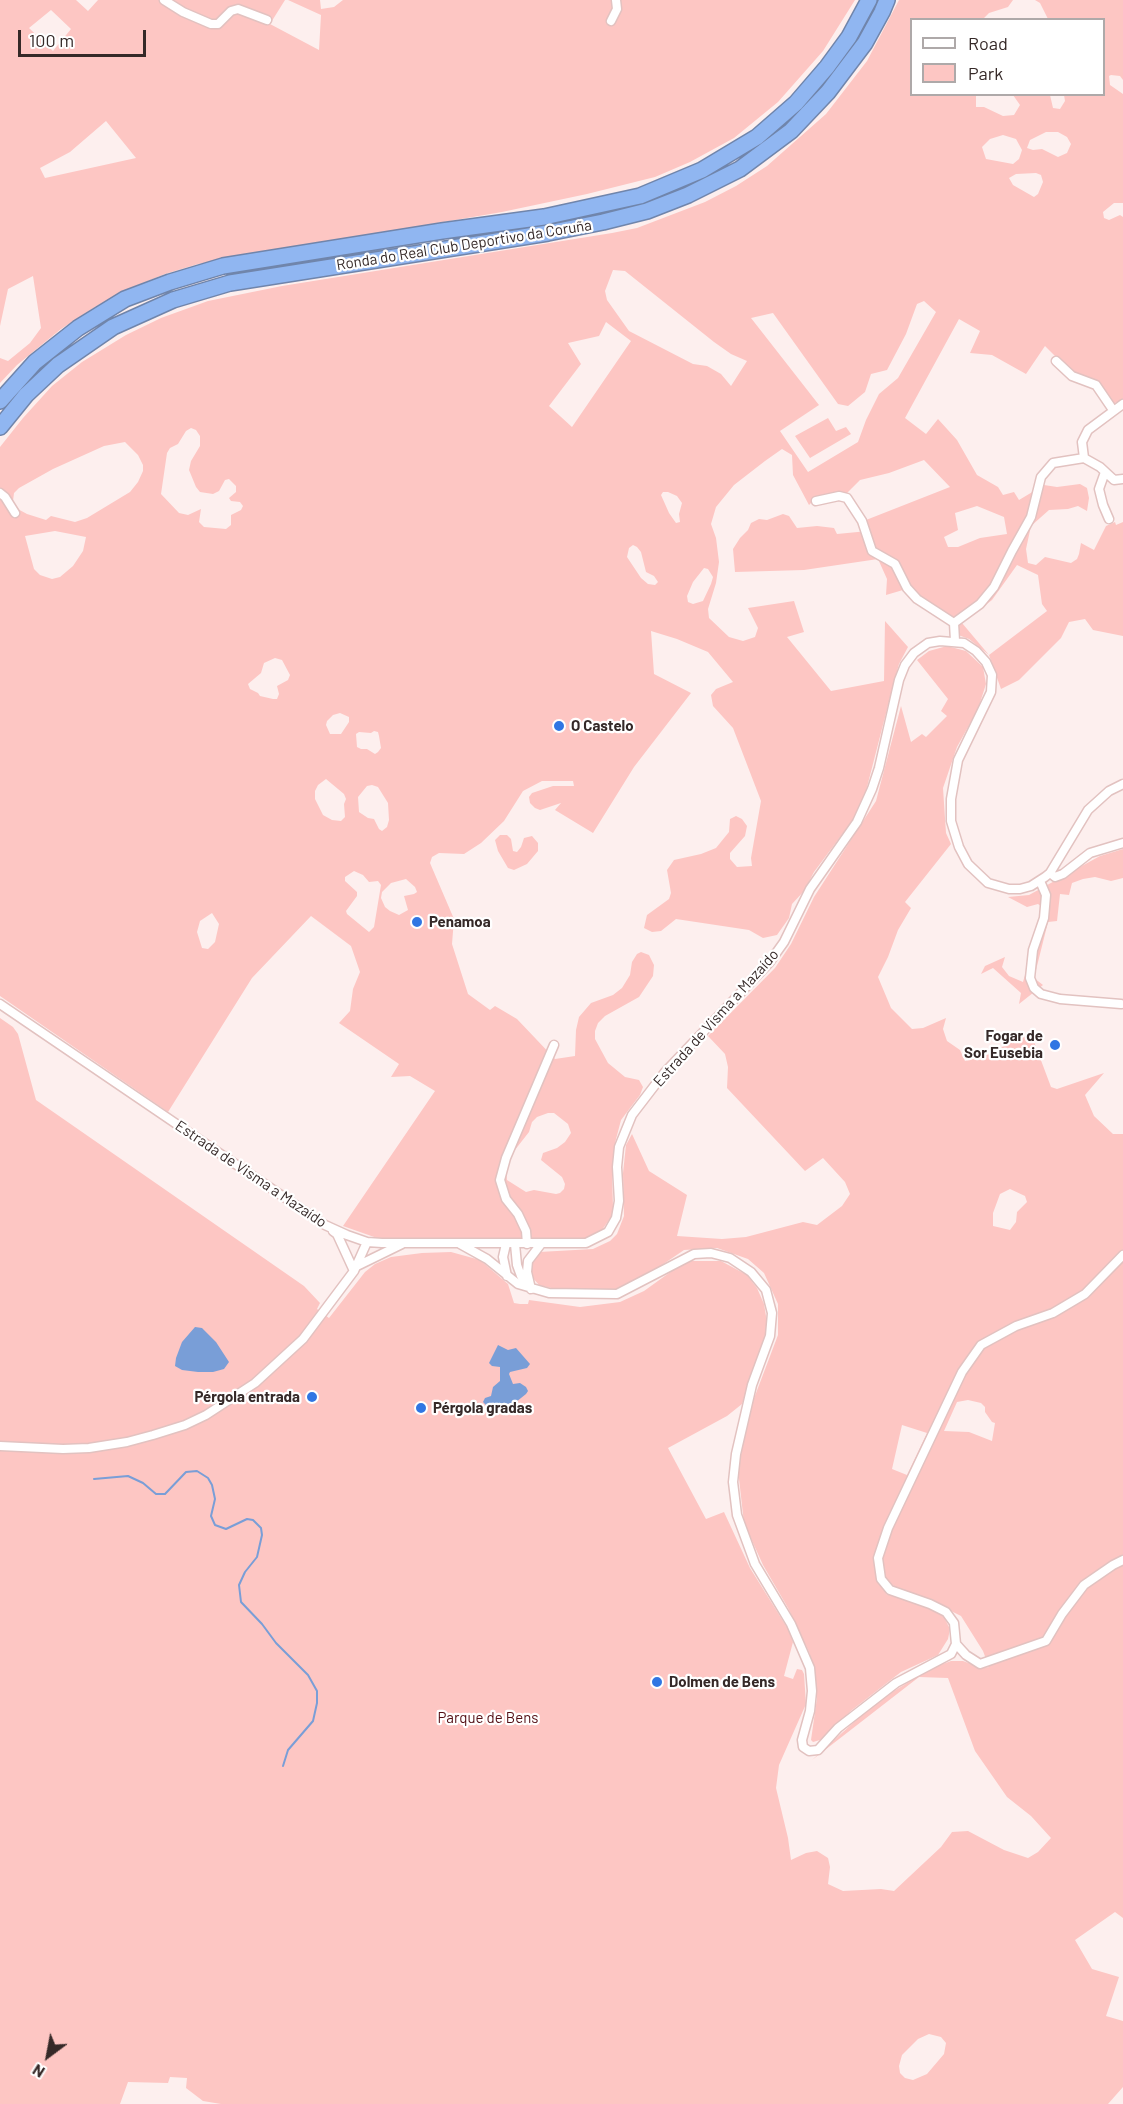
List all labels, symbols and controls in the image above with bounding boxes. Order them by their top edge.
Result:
scale bar [21,18,148,56]
legend [910,18,1105,96]
text: 100 m [29,29,74,51]
text: Road [968,32,1008,54]
text: Park [968,62,1003,84]
street label: Ronda do Real Club Deportivo da Coruña [335,216,593,274]
place label: O Castelo [571,717,634,735]
marker: O Castelo [552,719,566,733]
place label: Penamoa [429,913,491,931]
marker: Penamoa [410,915,424,929]
street label: Estrada de Visma a Mazaído [650,946,782,1090]
place label: Fogar de Sor Eusebia [964,1027,1043,1062]
marker: Fogar de Sor Eusebia [1048,1038,1062,1052]
street label: Estrada de Visma a Mazaído [172,1117,330,1231]
place label: Pérgola entrada [195,1388,300,1406]
marker: Pérgola entrada [305,1390,319,1404]
place label: Pérgola gradas [433,1399,532,1417]
marker: Pérgola gradas [414,1401,428,1415]
place label: Dolmen de Bens [669,1673,775,1691]
marker: Dolmen de Bens [650,1675,664,1689]
park label: Parque de Bens [438,1709,538,1727]
north arrow [18,2026,78,2086]
text: N [29,2061,48,2083]

